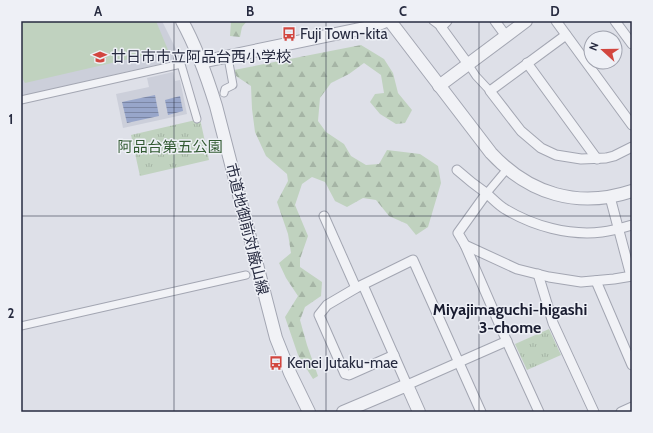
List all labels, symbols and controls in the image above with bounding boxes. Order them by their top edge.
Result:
text: A [94,3,103,19]
text: B [246,3,254,19]
text: C [399,3,407,19]
text: D [550,3,560,19]
place label: Fuji Town-kita [300,25,388,43]
bus stop icon: Fuji Town-kita [281,26,297,42]
north arrow [583,30,623,70]
text: N [586,40,602,53]
place label: 廿日市市立阿品台西小学校 [111,48,291,66]
school or university icon: 廿日市市立阿品台西小学校 [92,49,108,65]
text: 1 [9,111,13,127]
park label: 阿品台第五公園 [117,138,223,156]
street label: 市道地御前対厳山線 [222,161,272,297]
district label: Miyajimaguchi-higashi 3-chome [433,300,587,337]
text: 2 [8,305,15,321]
place label: Kenei Jutaku-mae [287,354,398,372]
bus stop icon: Kenei Jutaku-mae [268,355,284,371]

